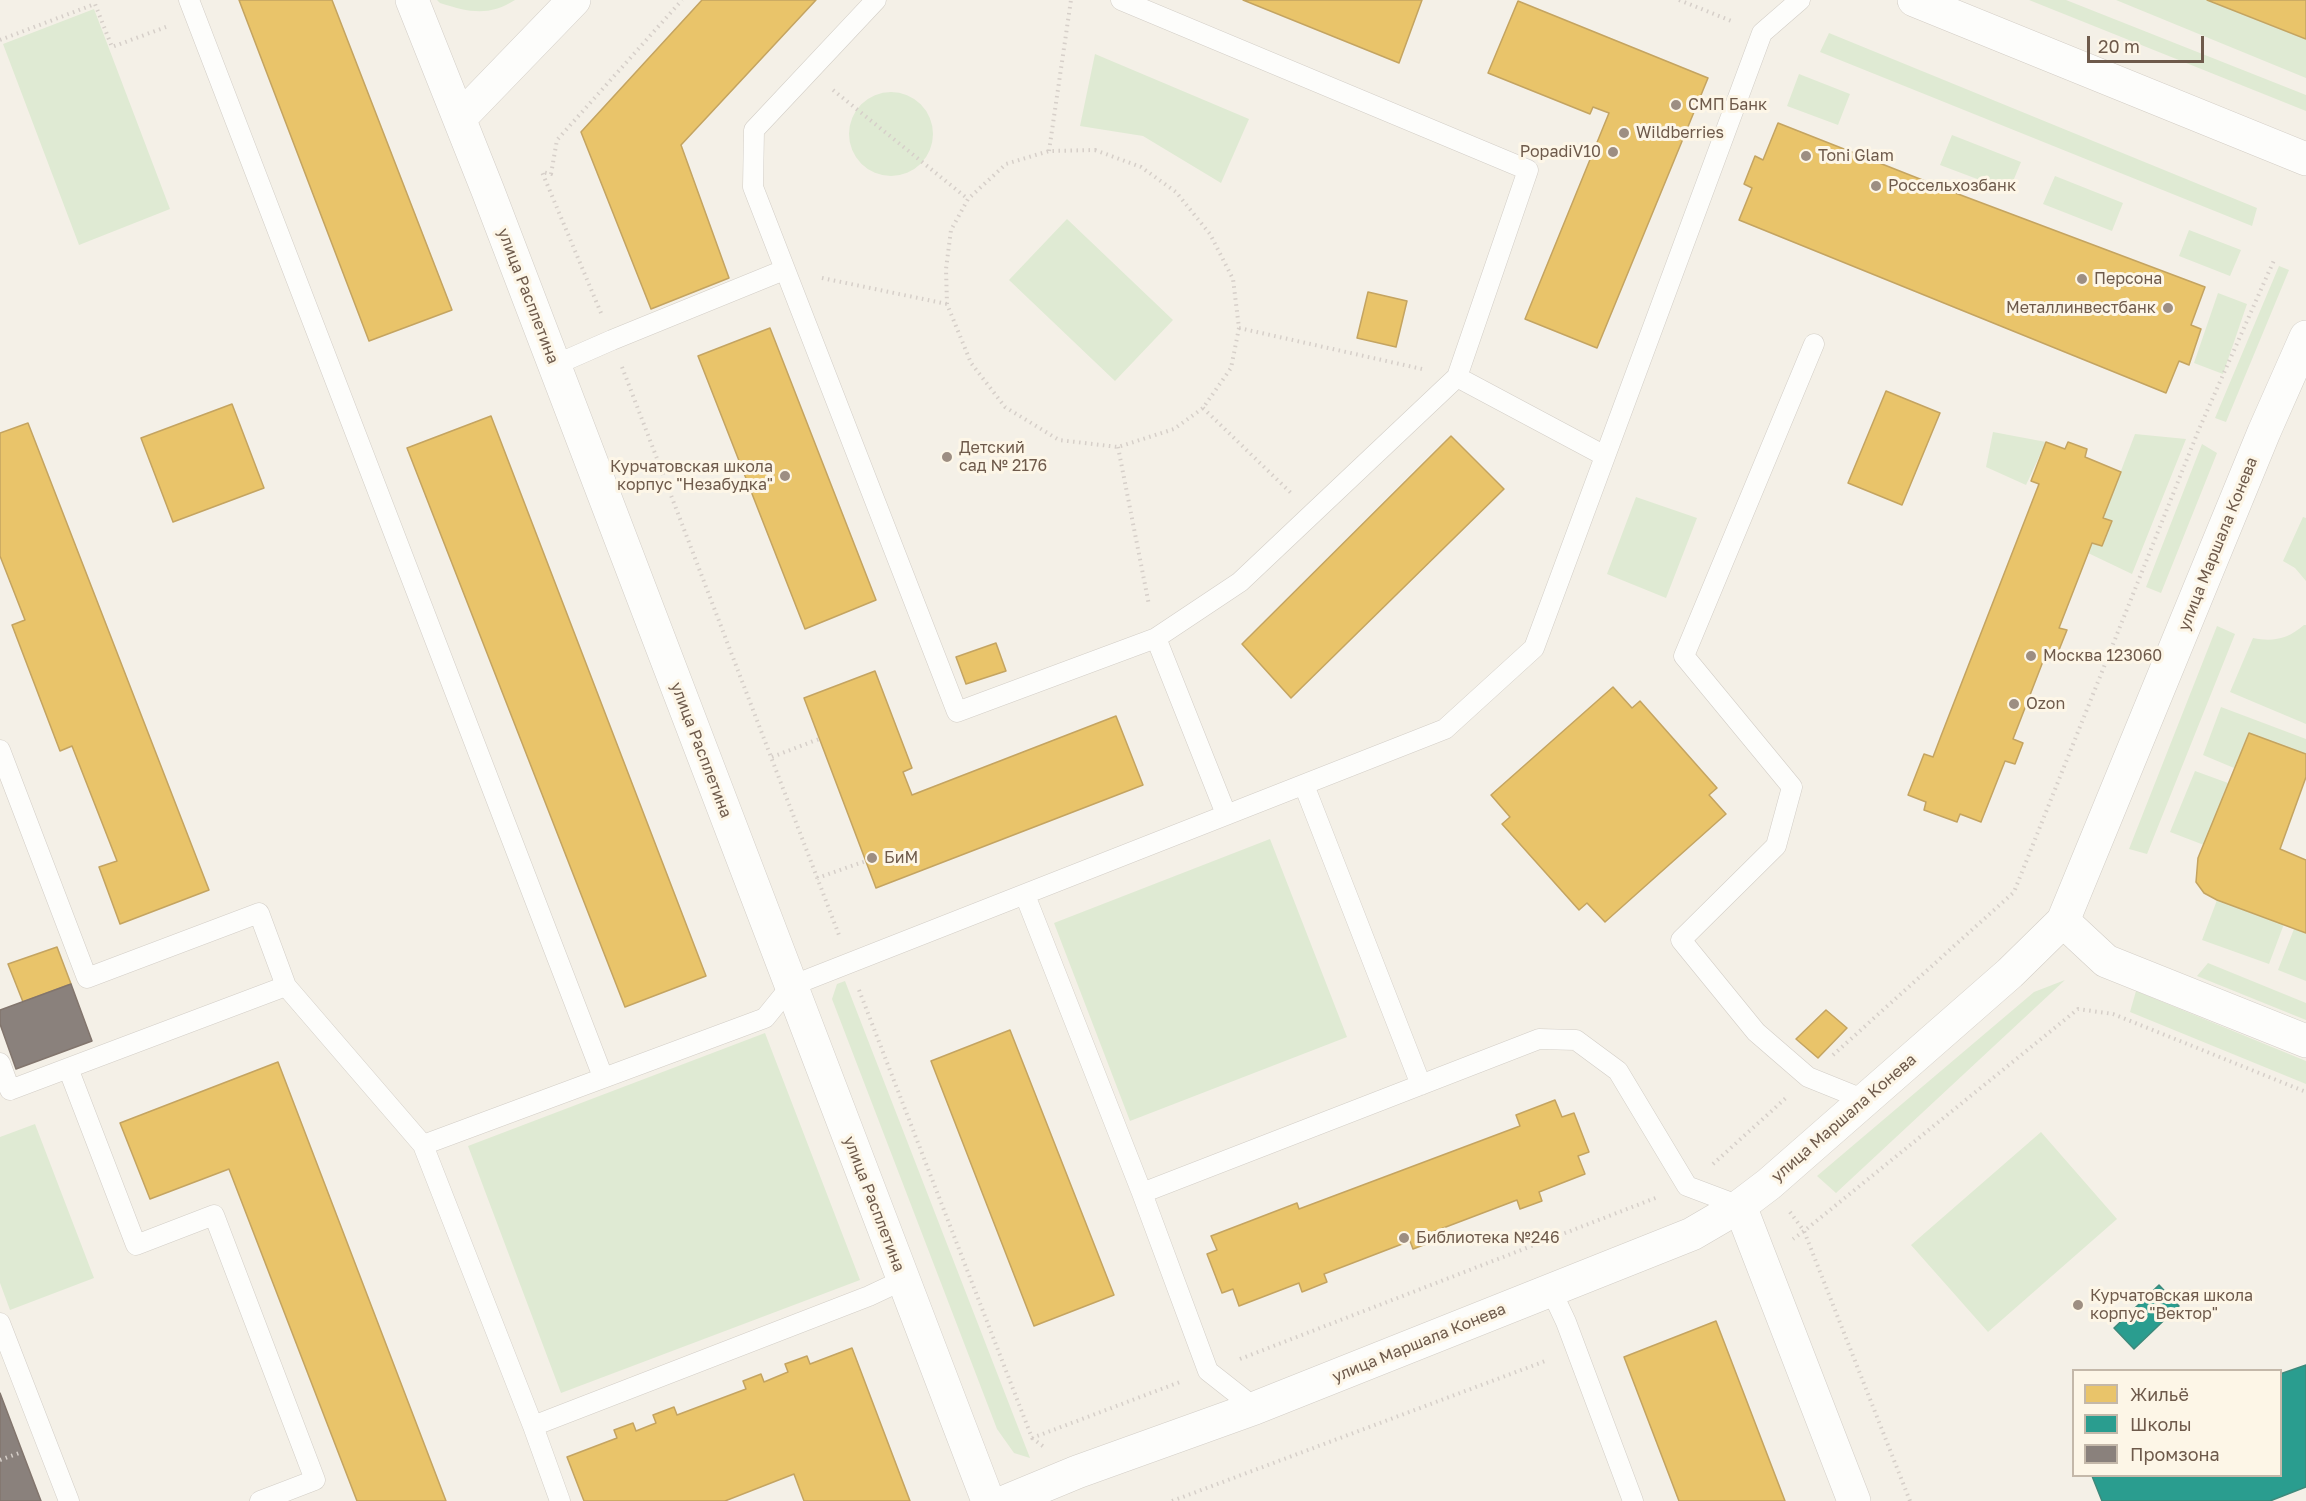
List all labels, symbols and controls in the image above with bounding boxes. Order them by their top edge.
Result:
scale bar [2090,24,2207,62]
text: 20 m [2098,35,2140,57]
place label: СМП Банк [1688,95,1767,115]
marker: СМП Банк [1669,98,1683,112]
place label: Wildberries [1636,123,1724,143]
marker: Wildberries [1617,126,1631,140]
place label: PopadiV10 [1520,142,1601,162]
marker: PopadiV10 [1606,145,1620,159]
place label: Toni Glam [1818,146,1894,166]
marker: Toni Glam [1799,149,1813,163]
place label: Россельхозбанк [1888,176,2016,196]
marker: Россельхозбанк [1869,179,1883,193]
street label: улица Расплетина [493,226,563,366]
place label: Персона [2094,269,2162,289]
marker: Персона [2075,272,2089,286]
place label: Металлинвестбанк [2006,298,2156,318]
marker: Металлинвестбанк [2161,301,2175,315]
place label: Детский сад № 2176 [959,438,1047,476]
marker: Детский сад № 2176 [940,450,954,464]
street label: улица Маршала Конева [2174,454,2262,634]
place label: Курчатовская школа корпус "Незабудка" [610,457,773,495]
marker: Курчатовская школа корпус "Незабудка" [778,469,792,483]
place label: Москва 123060 [2043,646,2162,666]
marker: Москва 123060 [2024,649,2038,663]
street label: улица Расплетина [666,680,736,820]
place label: Ozon [2026,694,2065,714]
marker: Ozon [2007,697,2021,711]
place label: БиМ [884,848,918,868]
marker: БиМ [865,851,879,865]
street label: улица Маршала Конева [1768,1050,1920,1186]
street label: улица Расплетина [839,1134,909,1274]
place label: Библиотека №246 [1416,1228,1560,1248]
marker: Библиотека №246 [1397,1231,1411,1245]
place label: Курчатовская школа корпус "Вектор" [2090,1286,2253,1324]
marker: Курчатовская школа корпус "Вектор" [2071,1298,2085,1312]
street label: улица Маршала Конева [1329,1299,1509,1387]
legend [2072,1369,2282,1477]
text: Жильё [2130,1383,2189,1405]
text: Школы [2130,1413,2192,1435]
text: Промзона [2130,1443,2220,1465]

